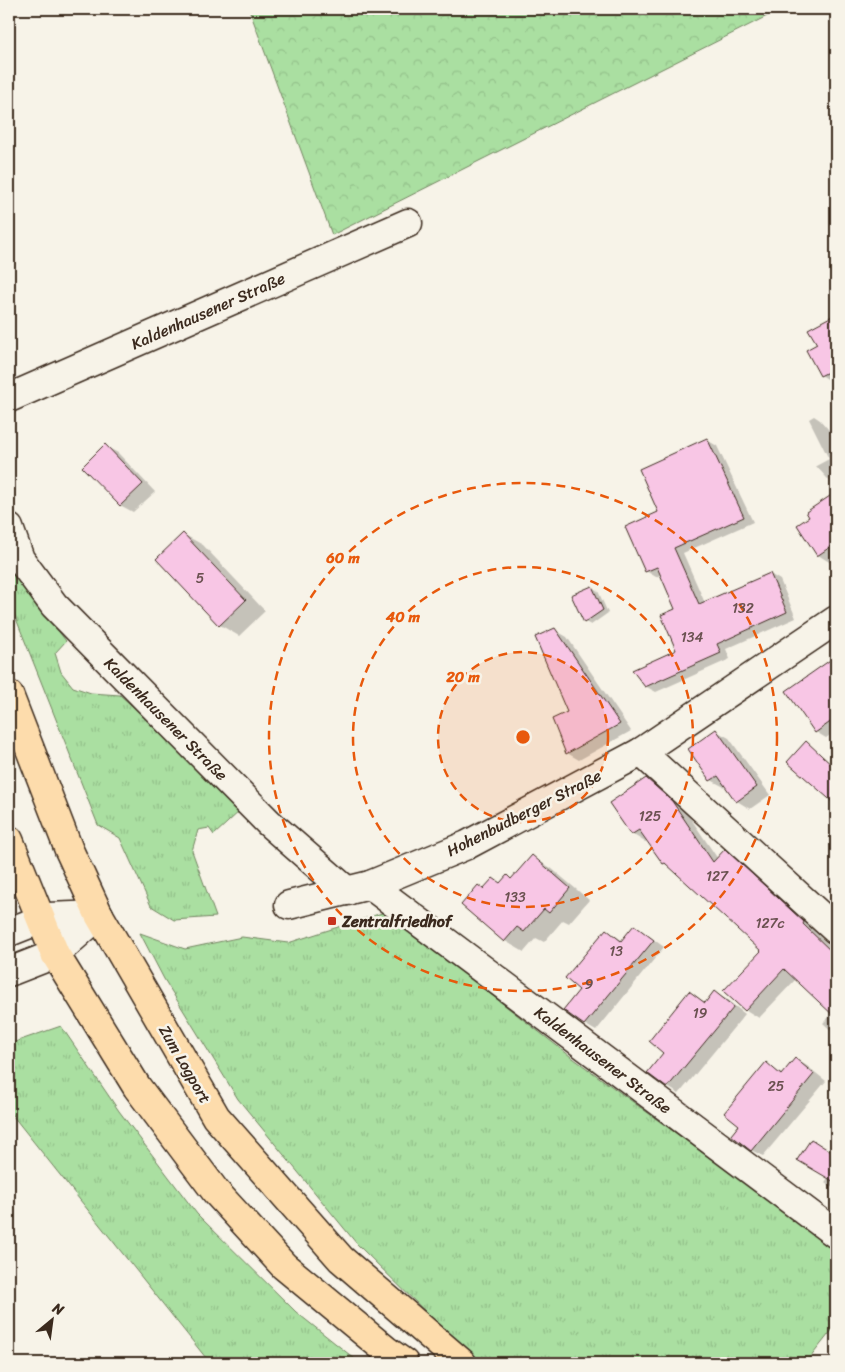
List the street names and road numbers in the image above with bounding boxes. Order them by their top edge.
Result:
street label: Kaldenhausener Straße [126,264,290,358]
street label: Kaldenhausener Straße [97,650,235,788]
street label: Hohenbudberger Straße [441,761,607,865]
street label: Kaldenhausener Straße [528,998,678,1122]
street label: Zum Logport [151,1019,219,1109]

